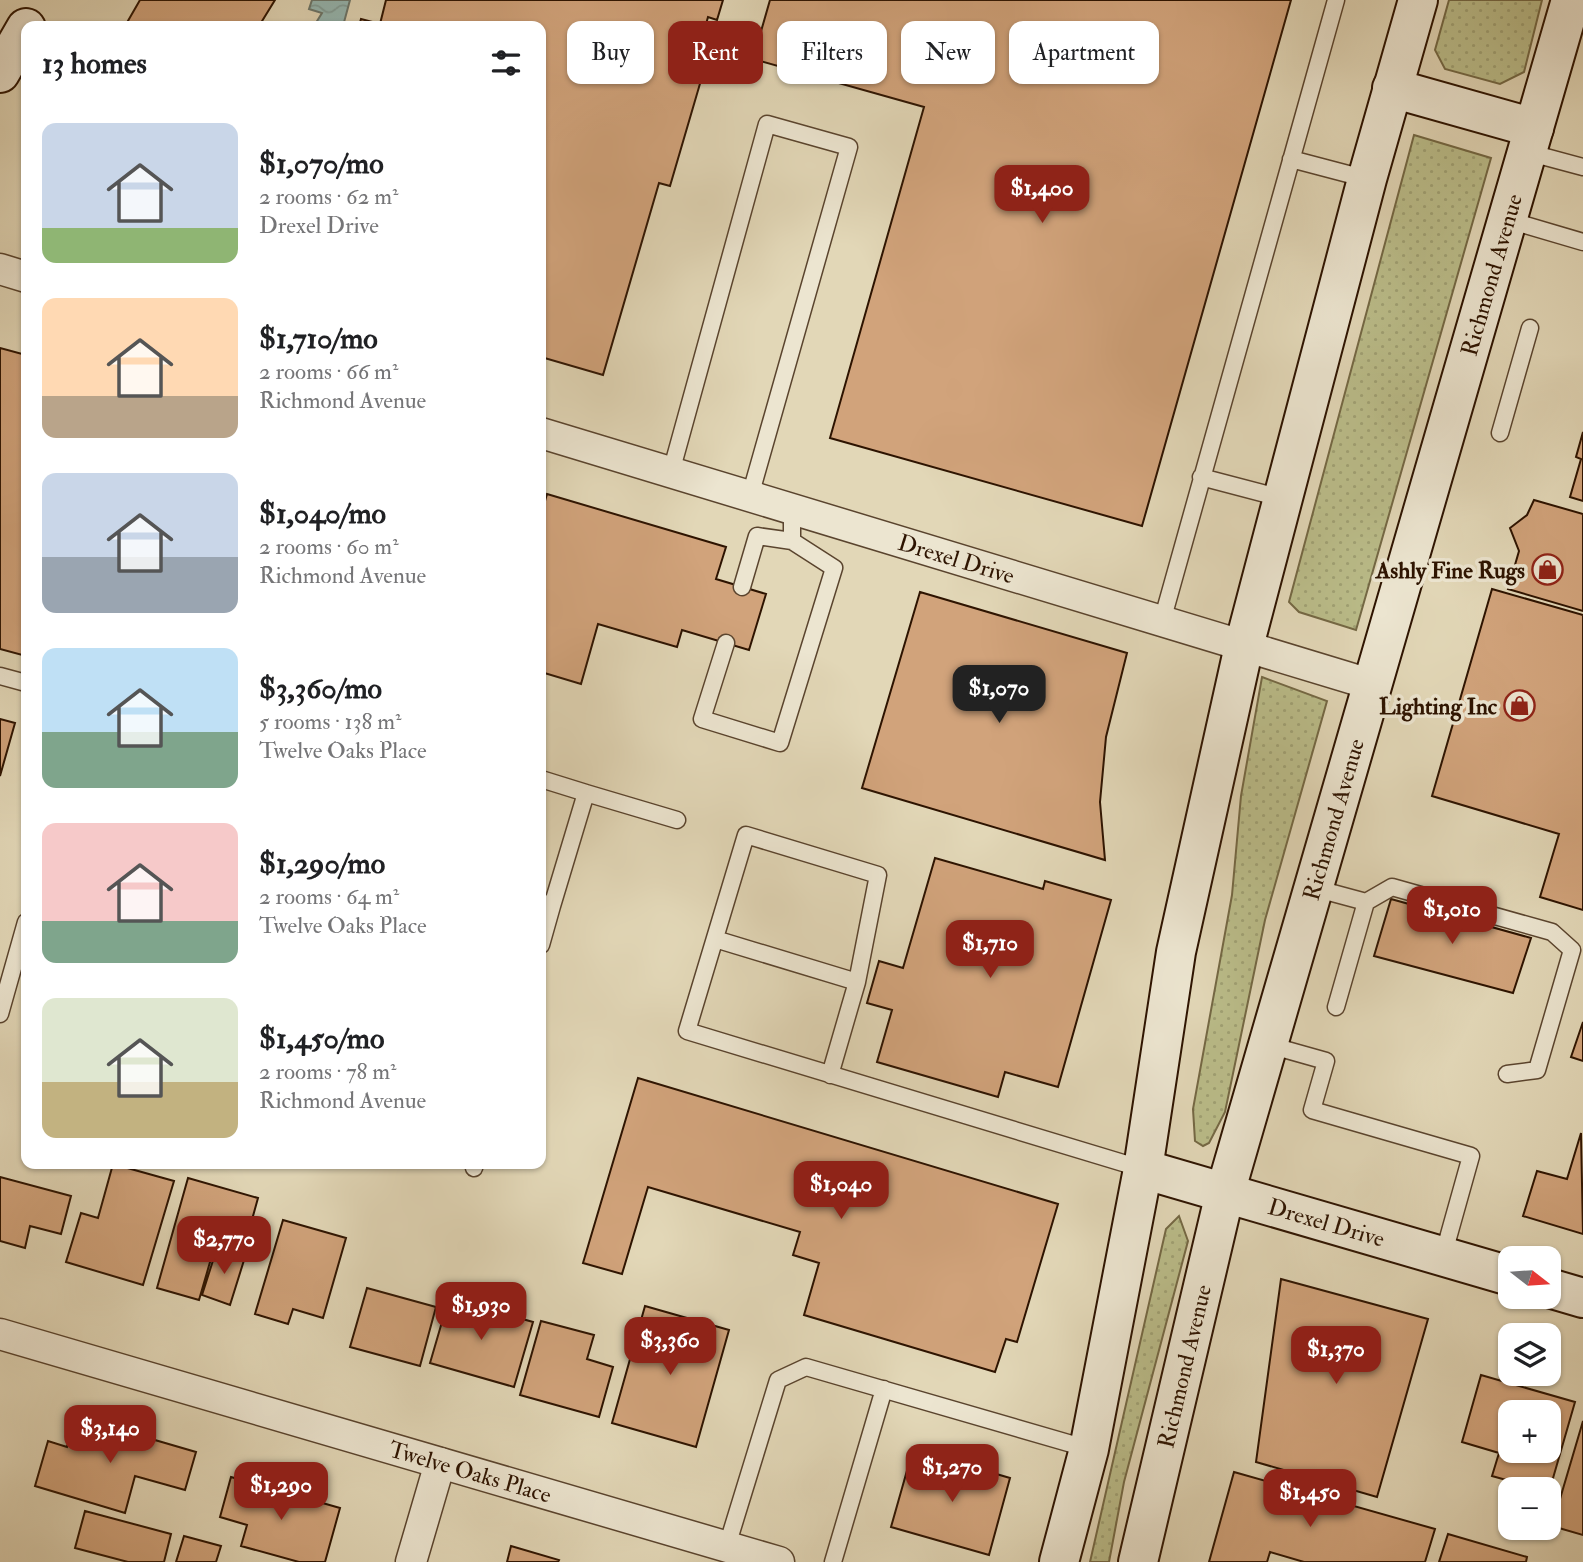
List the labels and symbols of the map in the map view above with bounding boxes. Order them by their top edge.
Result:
pin: $1,400 [985,166,1099,225]
street label: Richmond Avenue [1455,190,1529,359]
street label: Drexel Drive [895,528,1018,591]
shop icon: Ashly Fine Rugs [1531,553,1565,587]
place label: Ashly Fine Rugs [1375,556,1525,586]
pin: $1,070 [942,666,1056,725]
shop icon: Lighting Inc [1503,689,1537,723]
place label: Lighting Inc [1379,692,1498,722]
street label: Richmond Avenue [1297,735,1371,904]
pin: $1,010 [1395,886,1509,946]
pin: $1,710 [933,920,1047,980]
pin: $1,040 [784,1162,898,1221]
street label: Drexel Drive [1265,1192,1388,1254]
pin: $2,770 [167,1216,281,1276]
north arrow [1498,1246,1561,1309]
street label: Richmond Avenue [1151,1281,1218,1451]
pin: $1,930 [424,1282,538,1342]
pin: $3,360 [613,1318,727,1377]
pin: $1,370 [1279,1326,1393,1386]
pin: $3,140 [53,1406,167,1465]
street label: Twelve Oaks Place [386,1435,555,1510]
pin: $1,270 [895,1444,1009,1504]
pin: $1,290 [224,1462,338,1522]
pin: $1,450 [1253,1470,1367,1529]

